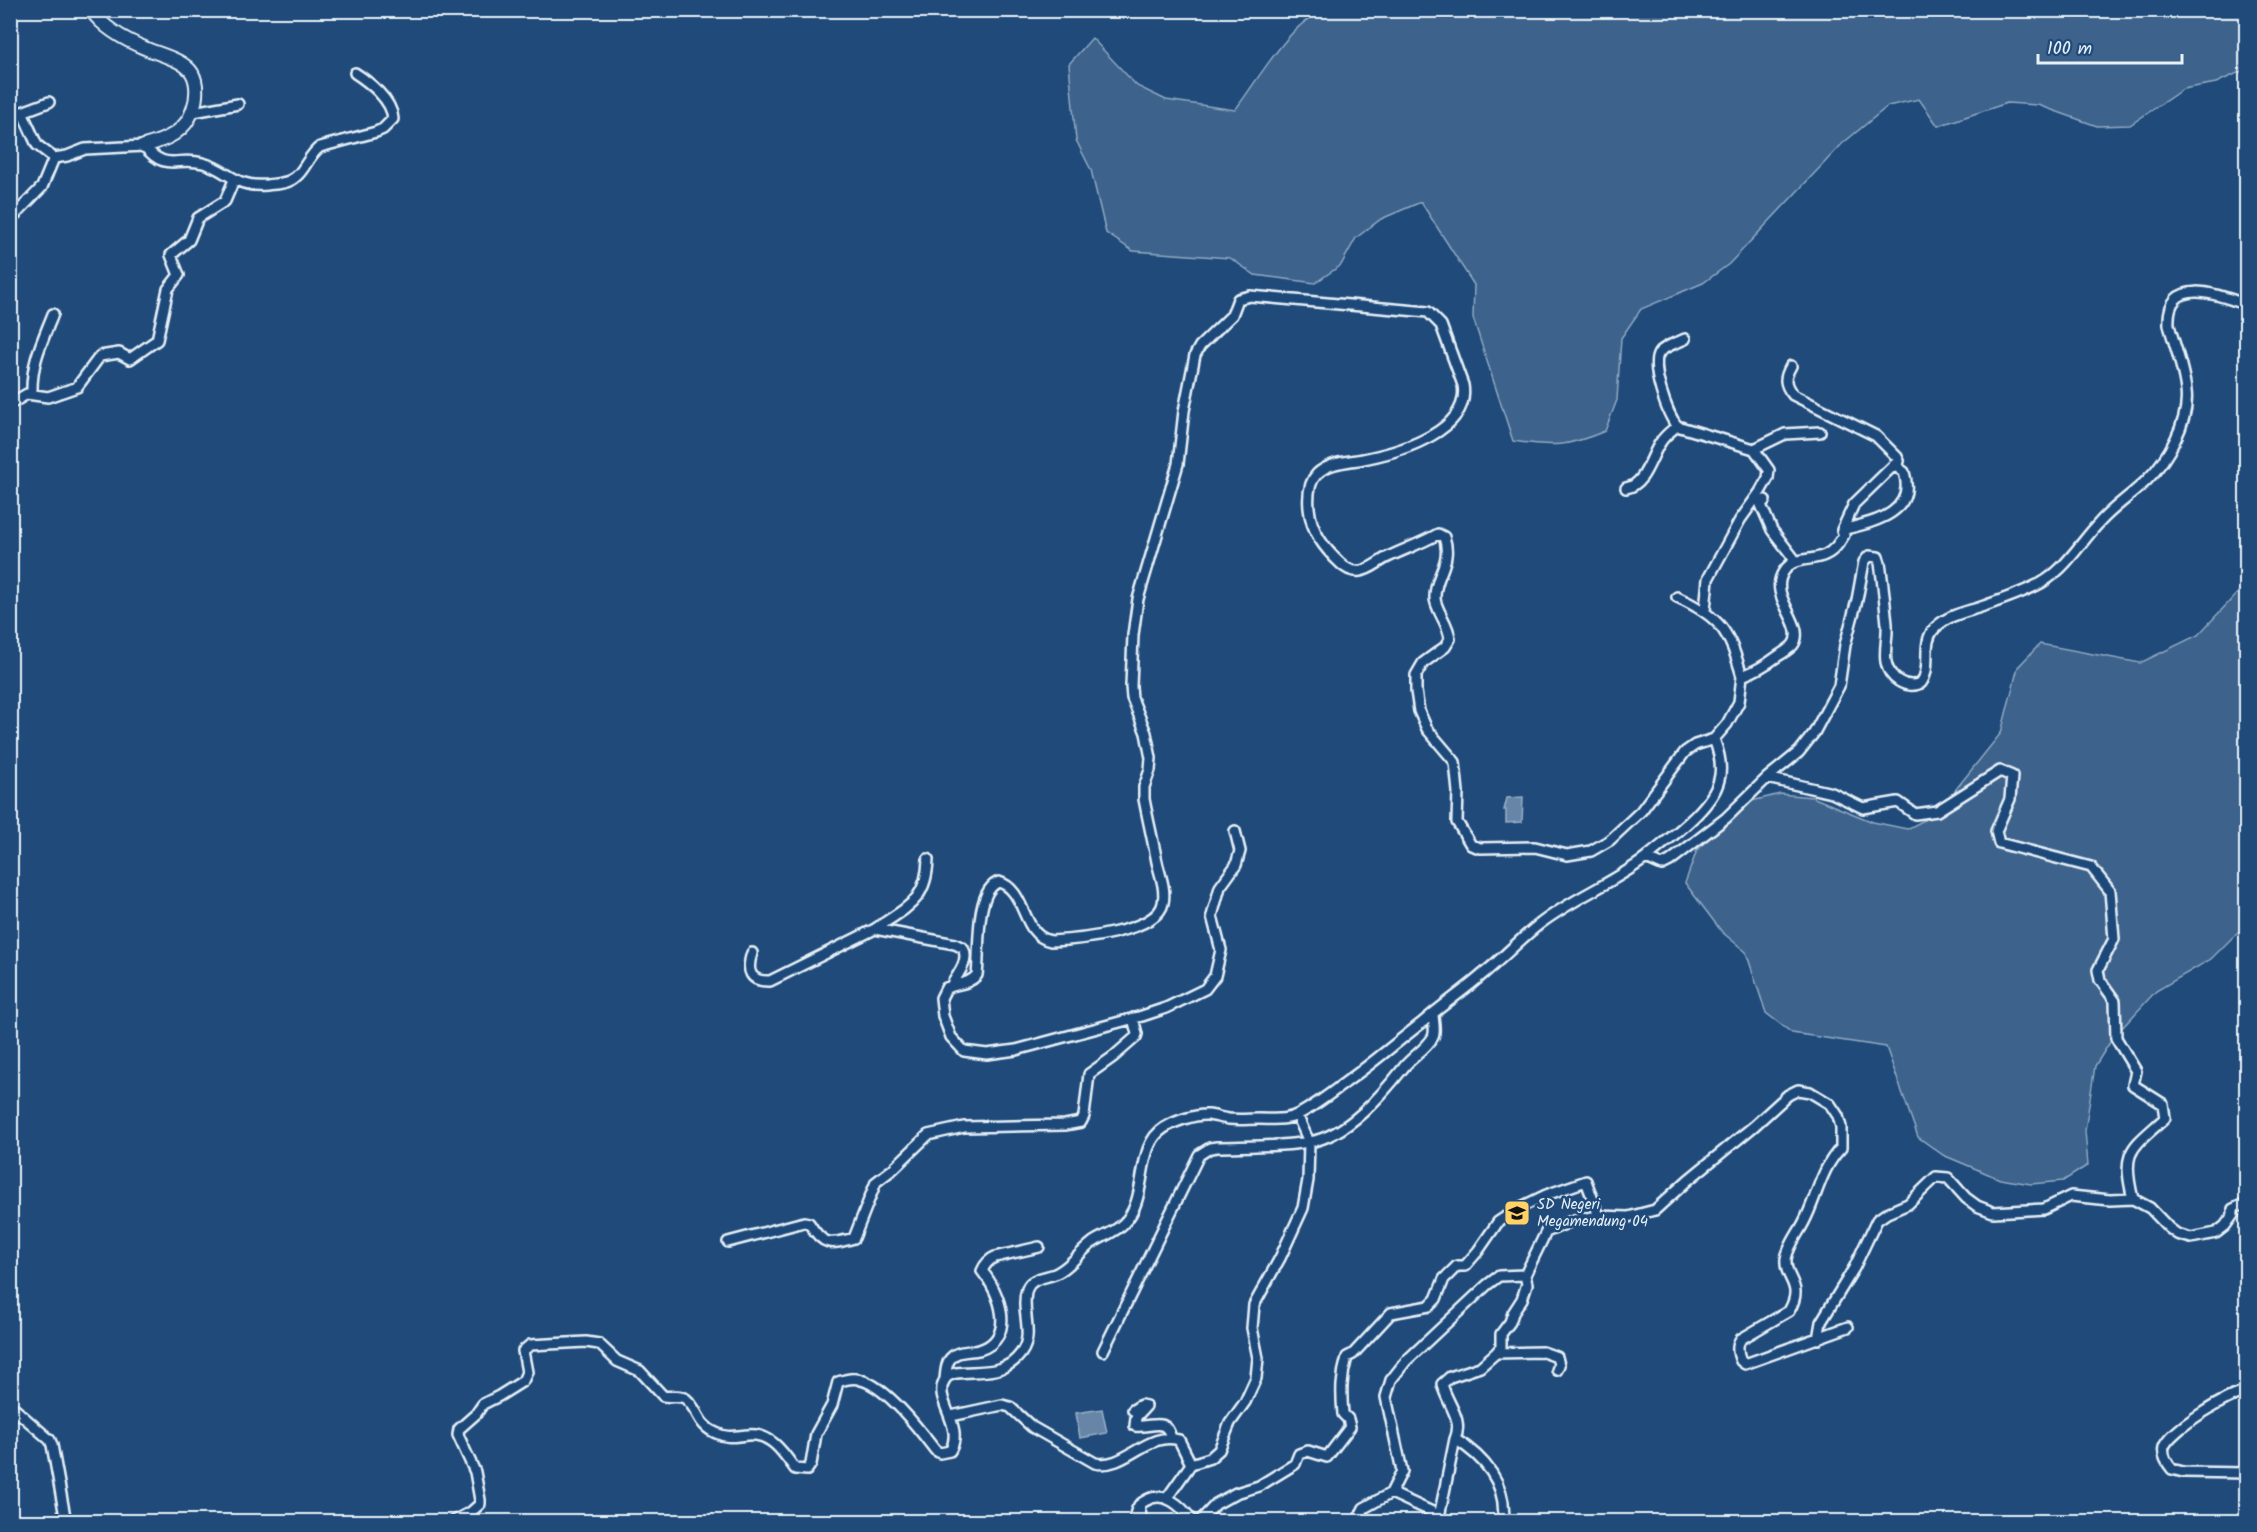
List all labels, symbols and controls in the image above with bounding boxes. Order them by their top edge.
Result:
scale bar [2038,27,2182,65]
text: 100 m [2047,35,2092,64]
place label: SD Negeri Megamendung 04 [1537,1193,1648,1234]
school or university icon: SD Negeri Megamendung 04 [1502,1198,1532,1228]

